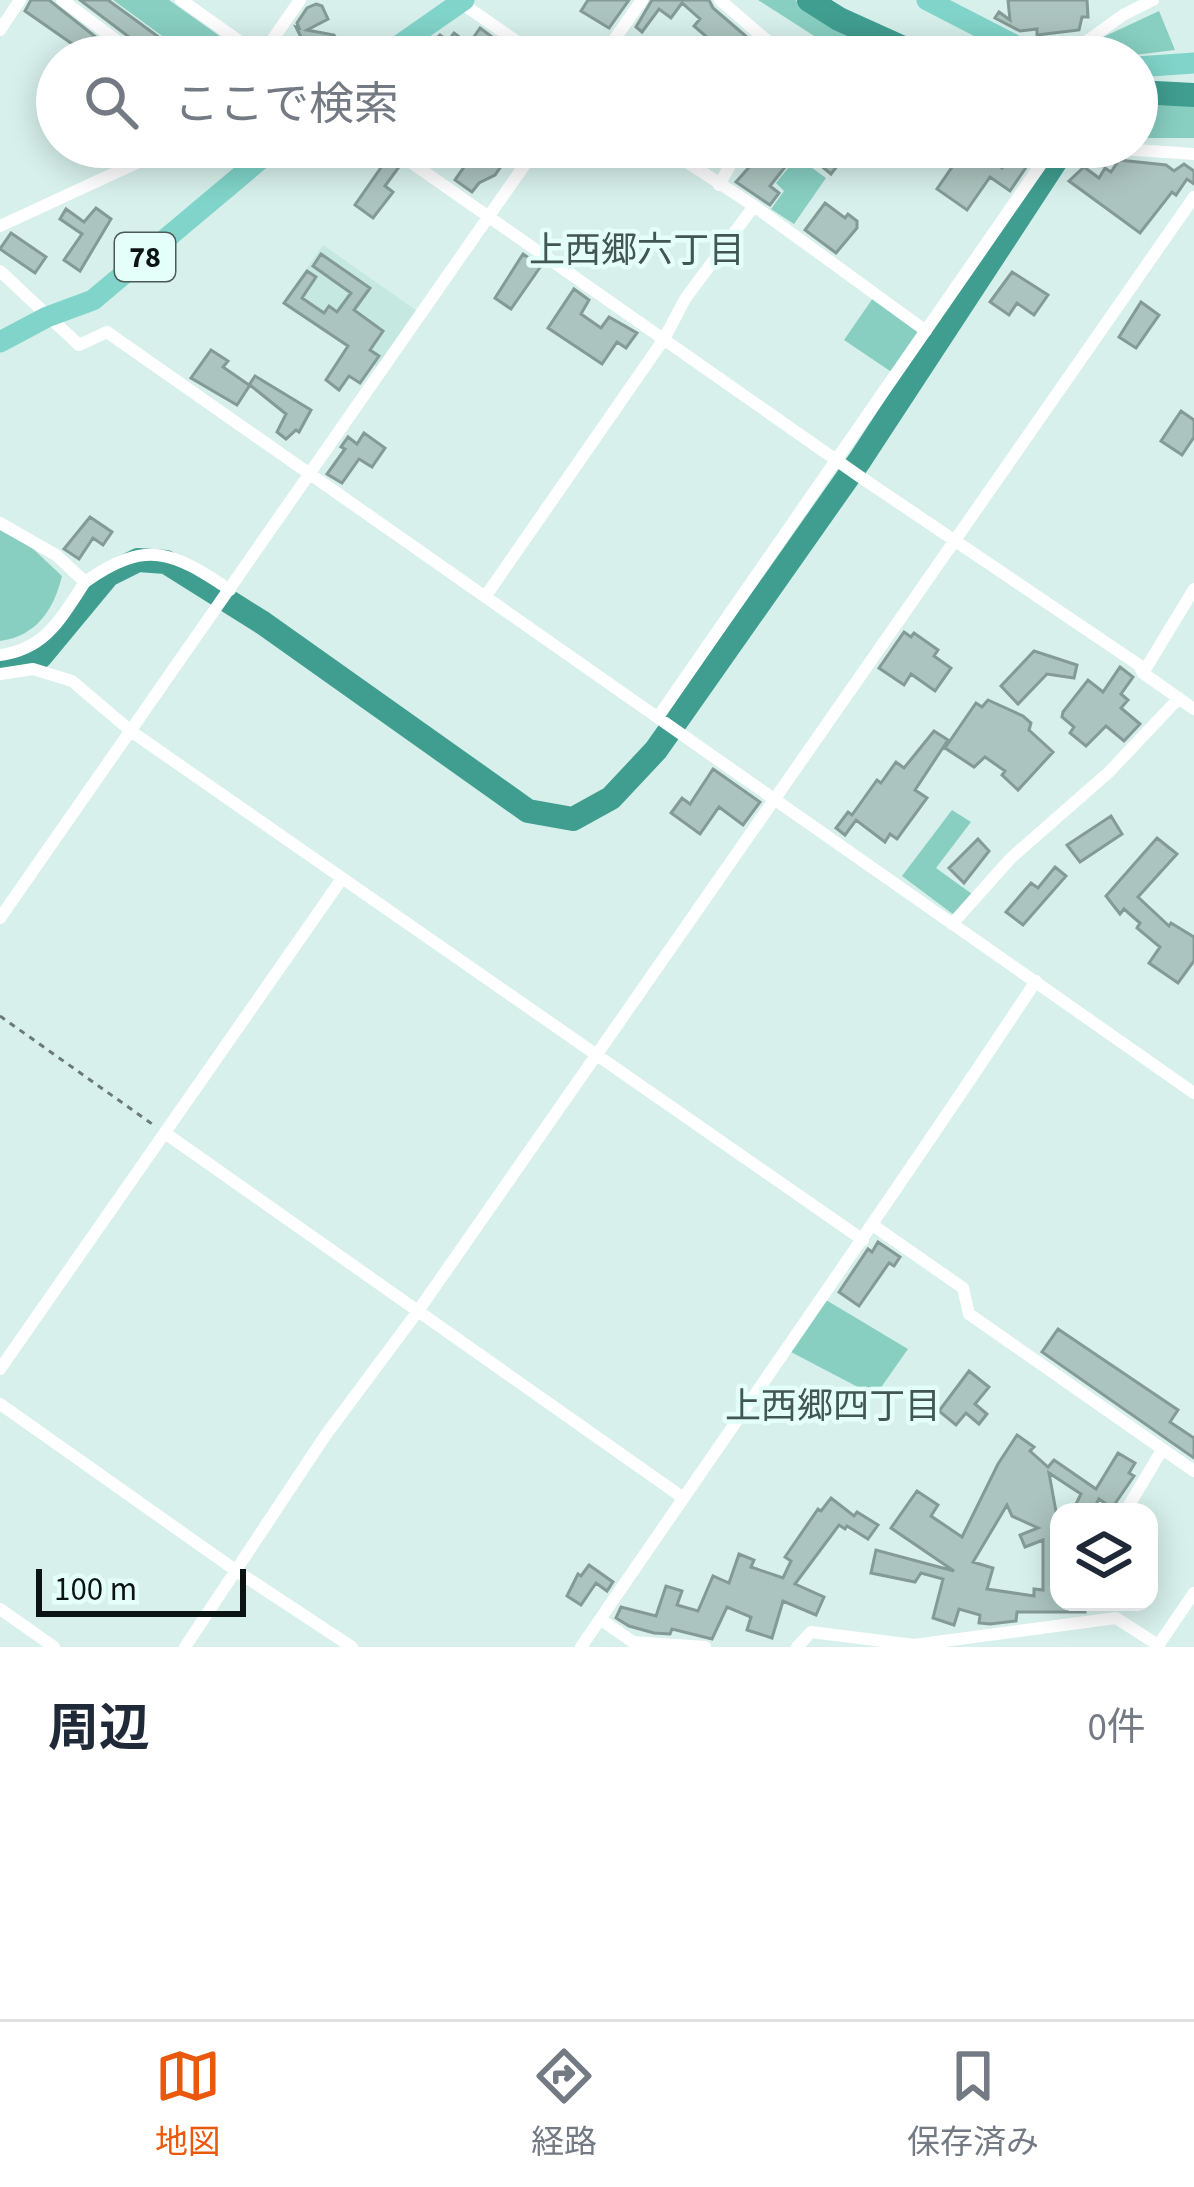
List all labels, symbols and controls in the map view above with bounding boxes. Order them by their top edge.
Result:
search box [36,36,1158,168]
icon: search [78,69,144,135]
text: ここで検索 [174,73,399,137]
district label: 上西郷六丁目 [529,225,745,276]
road number: 78 [115,233,175,281]
district label: 上西郷四丁目 [725,1381,941,1432]
map controls [1050,1503,1158,1611]
button: layers [1050,1503,1158,1611]
scale bar [36,1563,246,1616]
text: 100 m [54,1566,137,1613]
text: 周辺 [48,1693,150,1765]
text: 0件 [1088,1700,1146,1756]
tab: 地図 [155,2043,221,2166]
tab: 経路 [531,2043,597,2166]
tab: 保存済み [907,2043,1039,2166]

